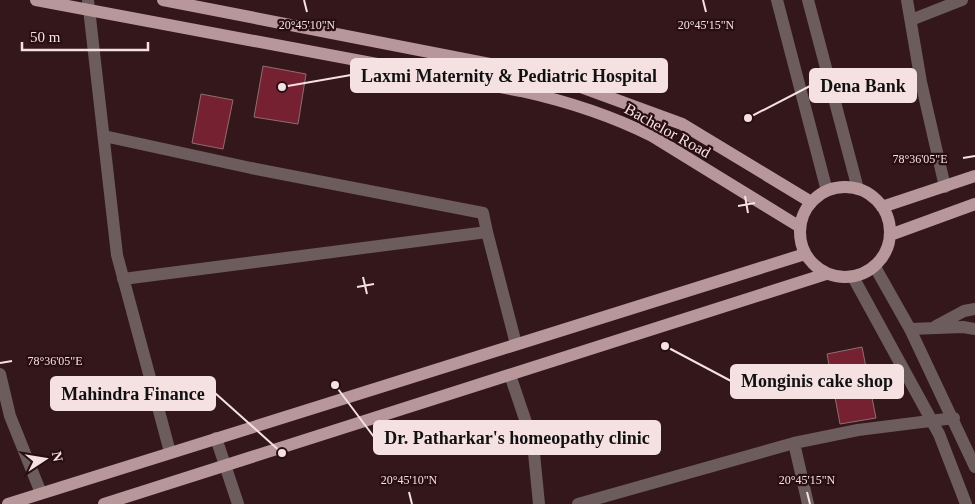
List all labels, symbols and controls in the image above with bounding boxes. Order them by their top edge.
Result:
text: 20°45'10"N [279,18,336,32]
text: 20°45'15"N [678,18,735,32]
scale bar [22,20,149,52]
text: 50 m [30,29,61,45]
callout: Laxmi Maternity & Pediatric Hospital [351,59,667,92]
text: Laxmi Maternity & Pediatric Hospital [361,66,657,86]
callout: Dena Bank [810,69,916,102]
text: Dena Bank [820,76,906,96]
street label: Bachelor Road [622,100,714,161]
text: 78°36'05"E [892,152,948,166]
text: 78°36'05"E [27,354,83,368]
callout: Monginis cake shop [731,365,903,398]
text: Monginis cake shop [741,371,893,391]
callout: Mahindra Finance [51,377,215,410]
text: Mahindra Finance [61,384,205,404]
callout: Dr. Patharkar's homeopathy clinic [374,421,660,454]
text: Dr. Patharkar's homeopathy clinic [384,428,650,448]
north arrow [20,434,70,484]
text: N [49,450,66,463]
text: 20°45'10"N [381,473,438,487]
text: 20°45'15"N [779,473,836,487]

